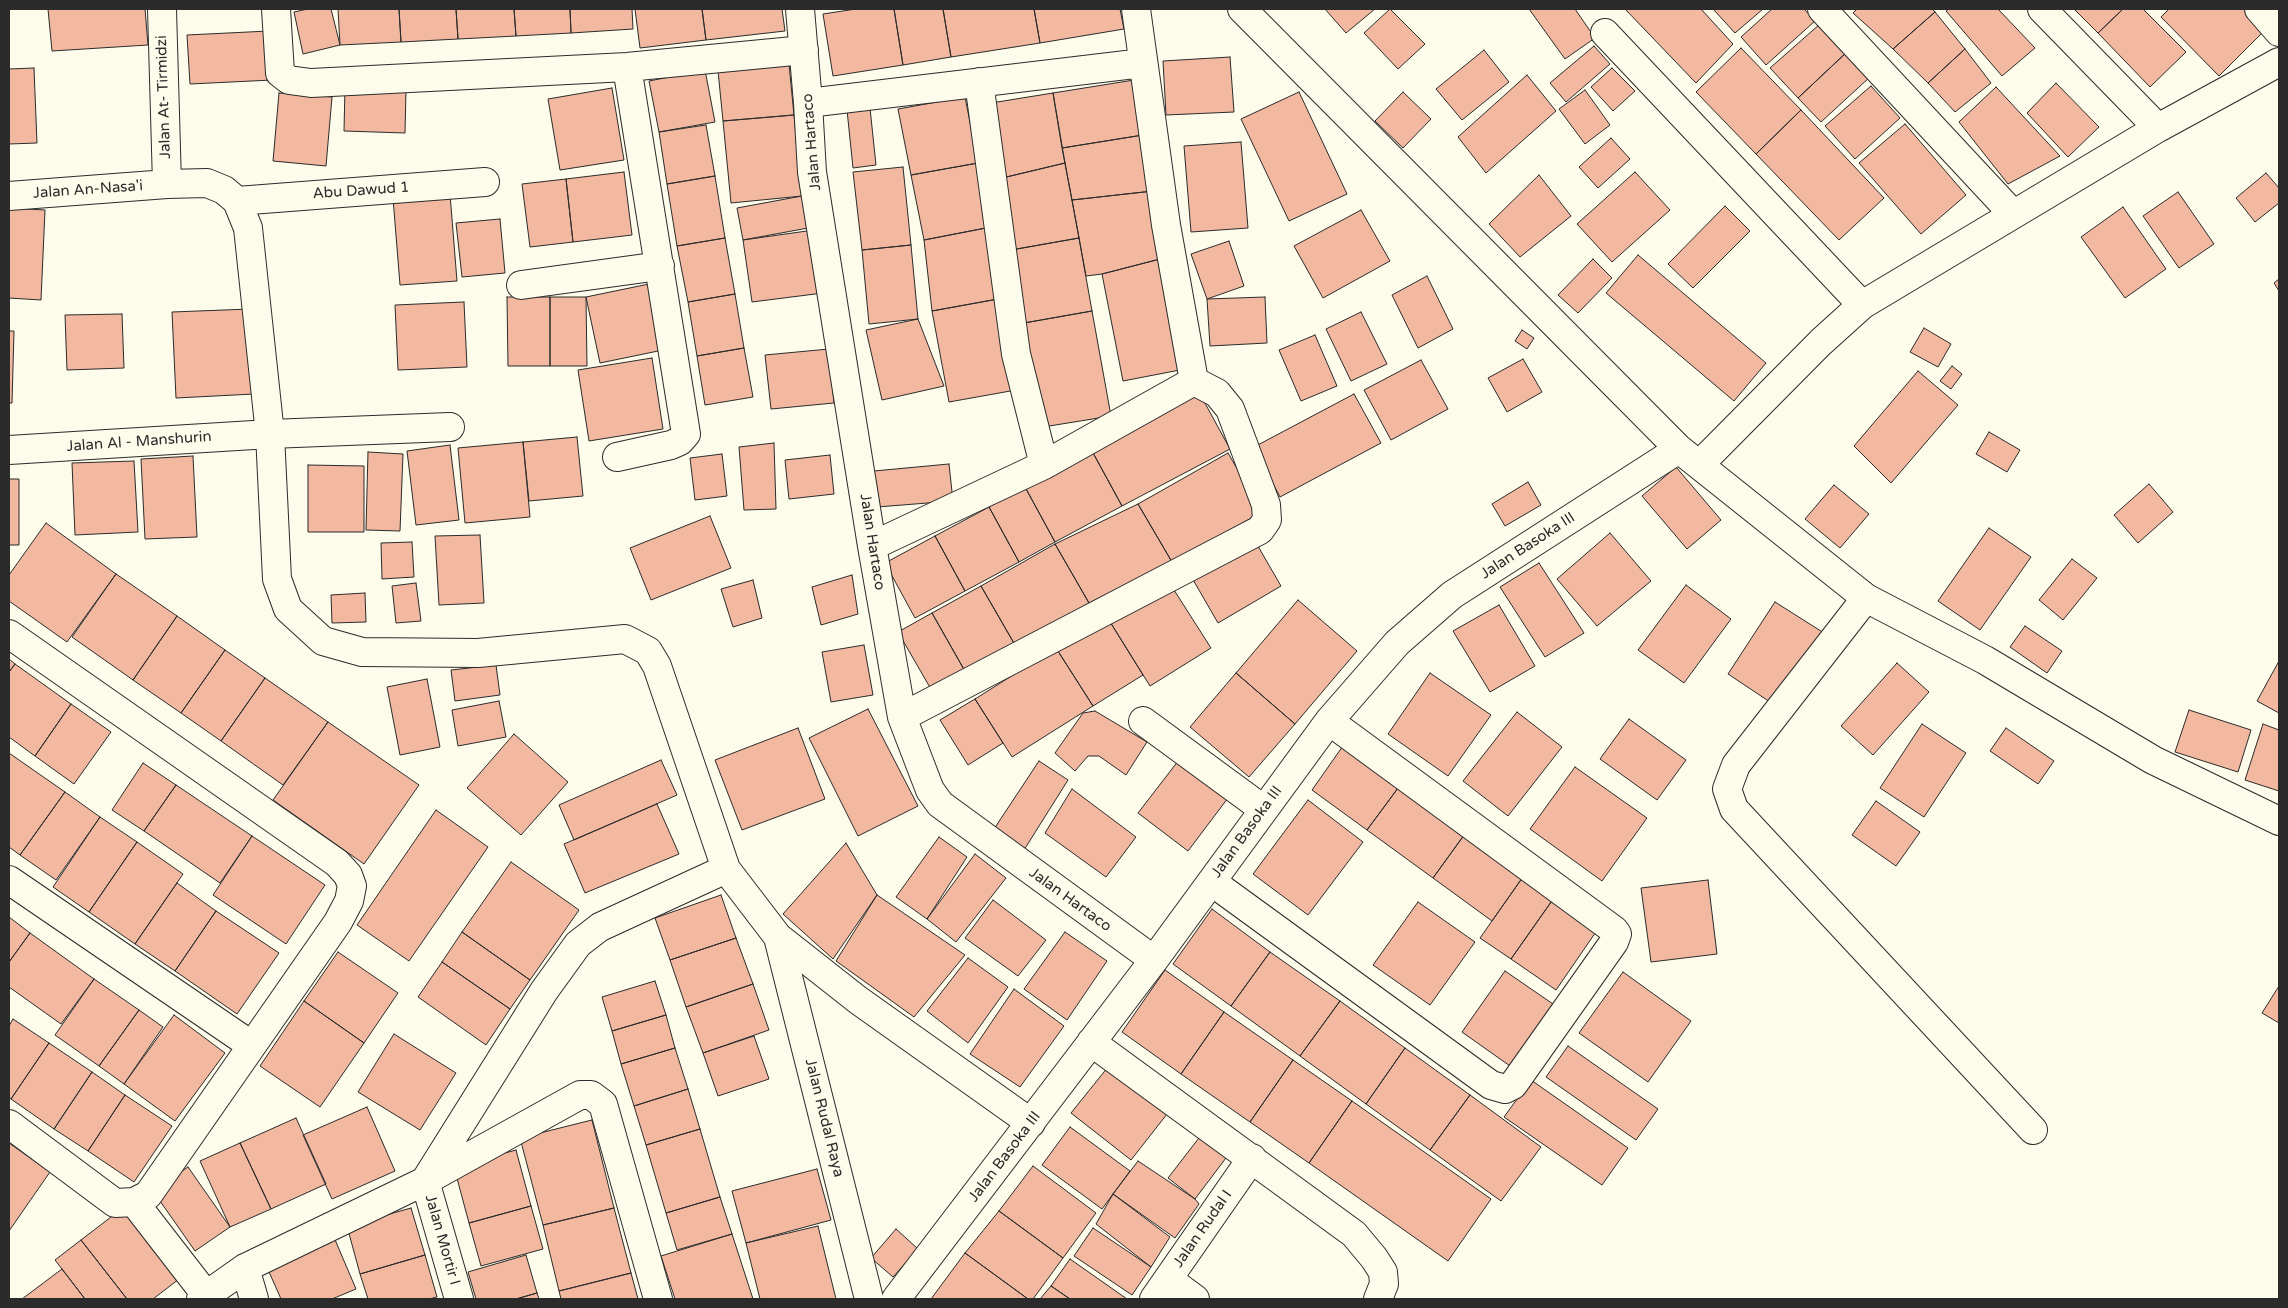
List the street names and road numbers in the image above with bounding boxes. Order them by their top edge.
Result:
street label: Jalan At- Tirmidzi [153,35,175,159]
street label: Jalan Hartaco [799,93,825,191]
street label: Jalan An-Nasa'i [32,177,144,203]
street label: Abu Dawud 1 [312,179,410,203]
street label: Jalan Al - Manshurin [66,428,212,456]
street label: Jalan Hartaco [855,493,889,591]
street label: Jalan Basoka III [1477,509,1579,583]
street label: Jalan Basoka III [1208,783,1286,881]
street label: Jalan Hartaco [1025,864,1115,936]
street label: Jalan Rudal Raya [801,1057,847,1179]
street label: Jalan Basoka III [965,1108,1045,1206]
street label: Jalan Rudal I [1170,1187,1236,1271]
street label: Jalan Mortir I [421,1193,463,1287]

